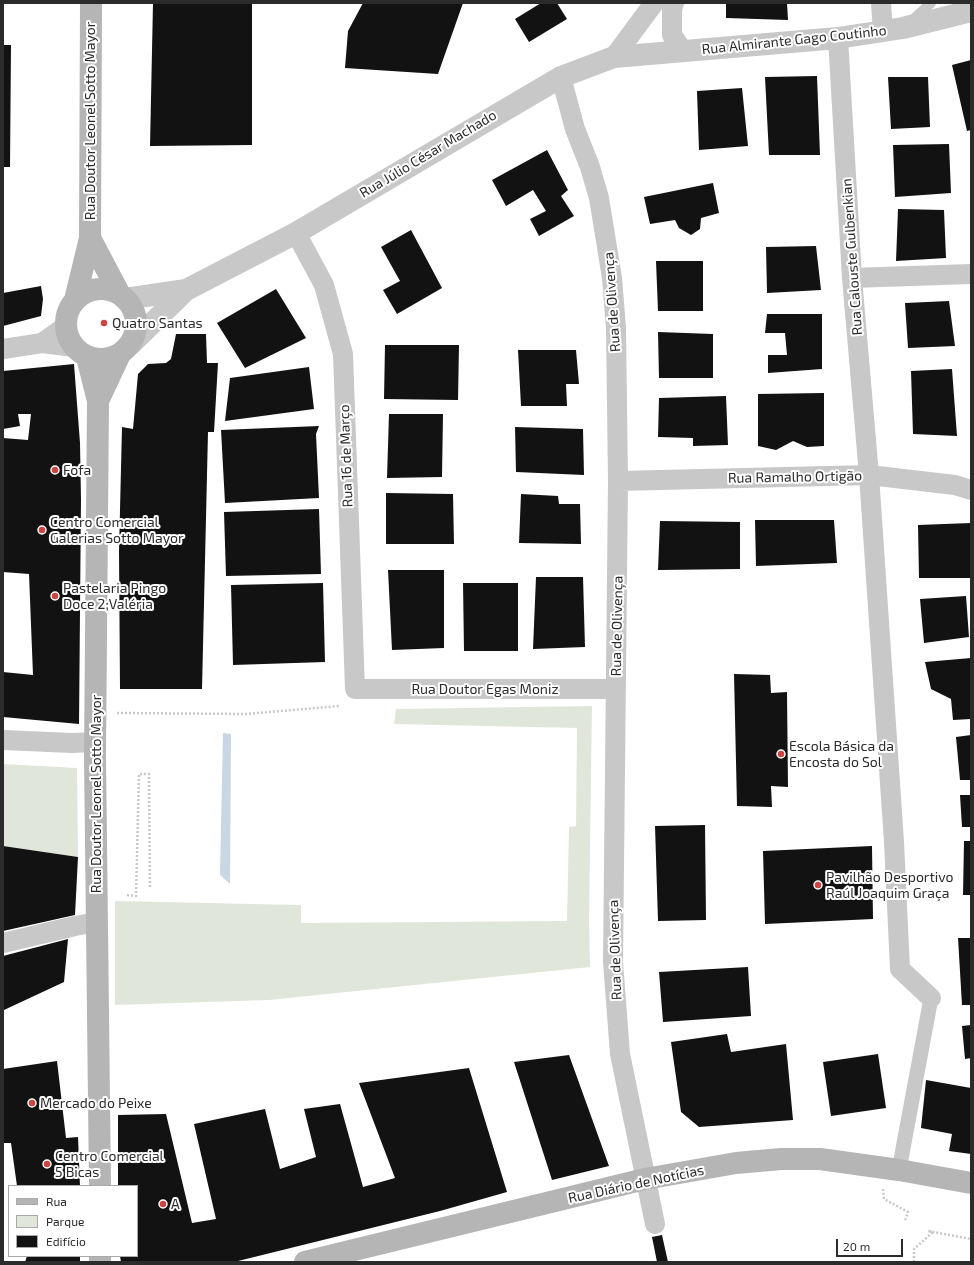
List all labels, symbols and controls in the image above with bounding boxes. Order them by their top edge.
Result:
street label: Rua Doutor Leonel Sotto Mayor [82,22,98,220]
street label: Rua Almirante Gago Coutinho [701,22,887,58]
street label: Rua Júlio César Machado [357,106,499,202]
street label: Rua Calouste Gulbenkian [838,178,866,336]
street label: Rua de Olivença [600,251,624,353]
place label: Quatro Santas [112,315,203,331]
marker: Quatro Santas [99,318,109,328]
street label: Rua 16 de Março [336,404,356,508]
place label: Fofa [63,462,91,478]
marker: Fofa [50,465,60,475]
street label: Rua Ramalho Ortigão [728,467,862,487]
place label: Centro Comercial Galerias Sotto Mayor [50,514,184,546]
marker: Centro Comercial Galerias Sotto Mayor [37,525,47,535]
street label: Rua de Olivença [608,576,626,676]
place label: Pastelaria Pingo Doce 2;Valéria [63,580,166,612]
marker: Pastelaria Pingo Doce 2;Valéria [50,591,60,601]
street label: Rua Doutor Egas Moniz [411,681,559,697]
street label: Rua Doutor Leonel Sotto Mayor [88,695,104,893]
place label: Escola Básica da Encosta do Sol [789,738,894,770]
marker: Escola Básica da Encosta do Sol [776,749,786,759]
place label: Pavilhão Desportivo Raúl Joaquim Graça [826,869,954,902]
marker: Pavilhão Desportivo Raúl Joaquim Graça [813,880,823,890]
street label: Rua de Olivença [605,899,625,1001]
place label: Mercado do Peixe [40,1095,152,1111]
marker: Mercado do Peixe [27,1098,37,1108]
place label: Centro Comercial 5 Bicas [55,1148,164,1180]
marker: Centro Comercial 5 Bicas [42,1159,52,1169]
street label: Rua Diário de Notícias [567,1161,705,1207]
legend [8,1185,138,1257]
text: Rua [46,1194,67,1208]
place label: A [171,1196,180,1212]
marker: A [158,1199,168,1209]
text: Parque [46,1214,84,1228]
scale bar [838,1231,905,1257]
text: Edifício [46,1234,86,1248]
text: 20 m [843,1239,870,1253]

